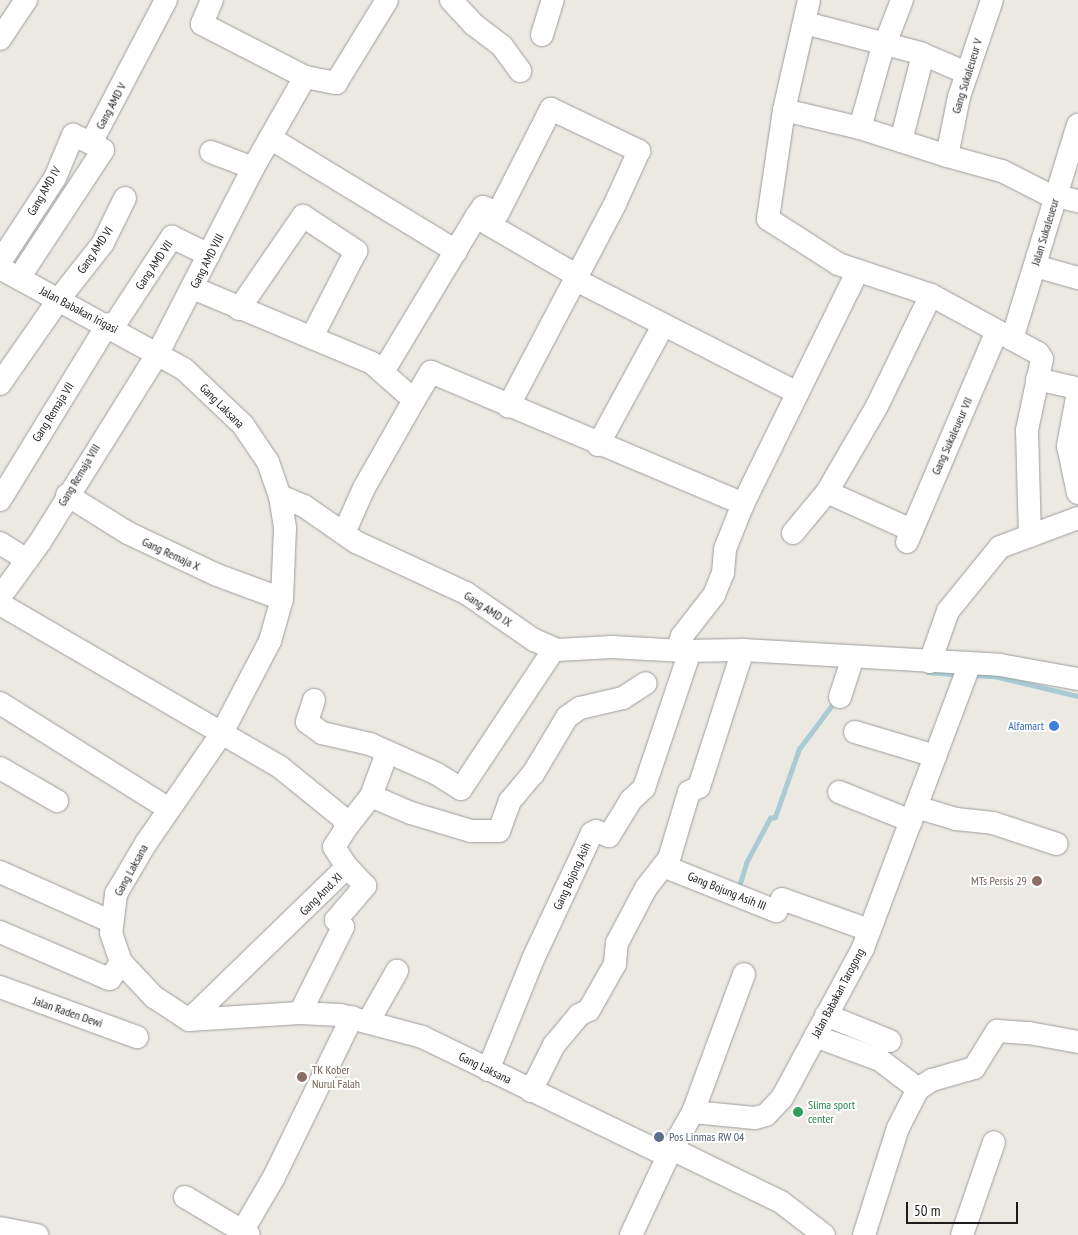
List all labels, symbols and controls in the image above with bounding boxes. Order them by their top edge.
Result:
street label: Gang Sukaleueur V [949,37,985,115]
street label: Gang AMD V [93,80,129,132]
street label: Gang AMD IV [24,164,64,218]
street label: Jalan Sukaleueur [1028,197,1062,267]
street label: Gang AMD VI [74,224,116,276]
street label: Gang AMD VIII [187,231,227,291]
street label: Gang AMD VII [132,237,176,293]
street label: Jalan Babakan Irigasi [38,283,120,337]
street label: Gang Remaja VII [29,380,77,444]
street label: Gang Laksana [197,381,247,431]
street label: Gang Sukaleueur VII [928,395,976,477]
street label: Gang Remaja VIII [55,441,103,509]
street label: Gang Remaja X [140,534,202,574]
street label: Gang AMD IX [461,588,515,630]
place label: Alfamart [1008,719,1044,733]
marker: Alfamart [1048,720,1060,732]
street label: Gang Bojong Asih [550,840,594,912]
street label: Gang Laksana [111,842,151,898]
street label: Gang Amd. XI [296,869,346,919]
street label: Gang Bojung Asih III [685,869,769,913]
place label: MTs Persis 29 [971,874,1027,888]
marker: MTs Persis 29 [1031,875,1043,887]
street label: Jalan Babakan Tarogong [808,946,868,1040]
street label: Jalan Raden Dewi [31,993,105,1031]
street label: Gang Laksana [456,1049,514,1087]
place label: TK Kober Nurul Falah [312,1063,360,1091]
marker: TK Kober Nurul Falah [296,1071,308,1083]
place label: Slima sport center [808,1098,855,1126]
marker: Slima sport center [792,1106,804,1118]
place label: Pos Linmas RW 04 [669,1130,745,1144]
marker: Pos Linmas RW 04 [653,1131,665,1143]
scale bar [908,1192,1020,1224]
text: 50 m [914,1201,940,1220]

